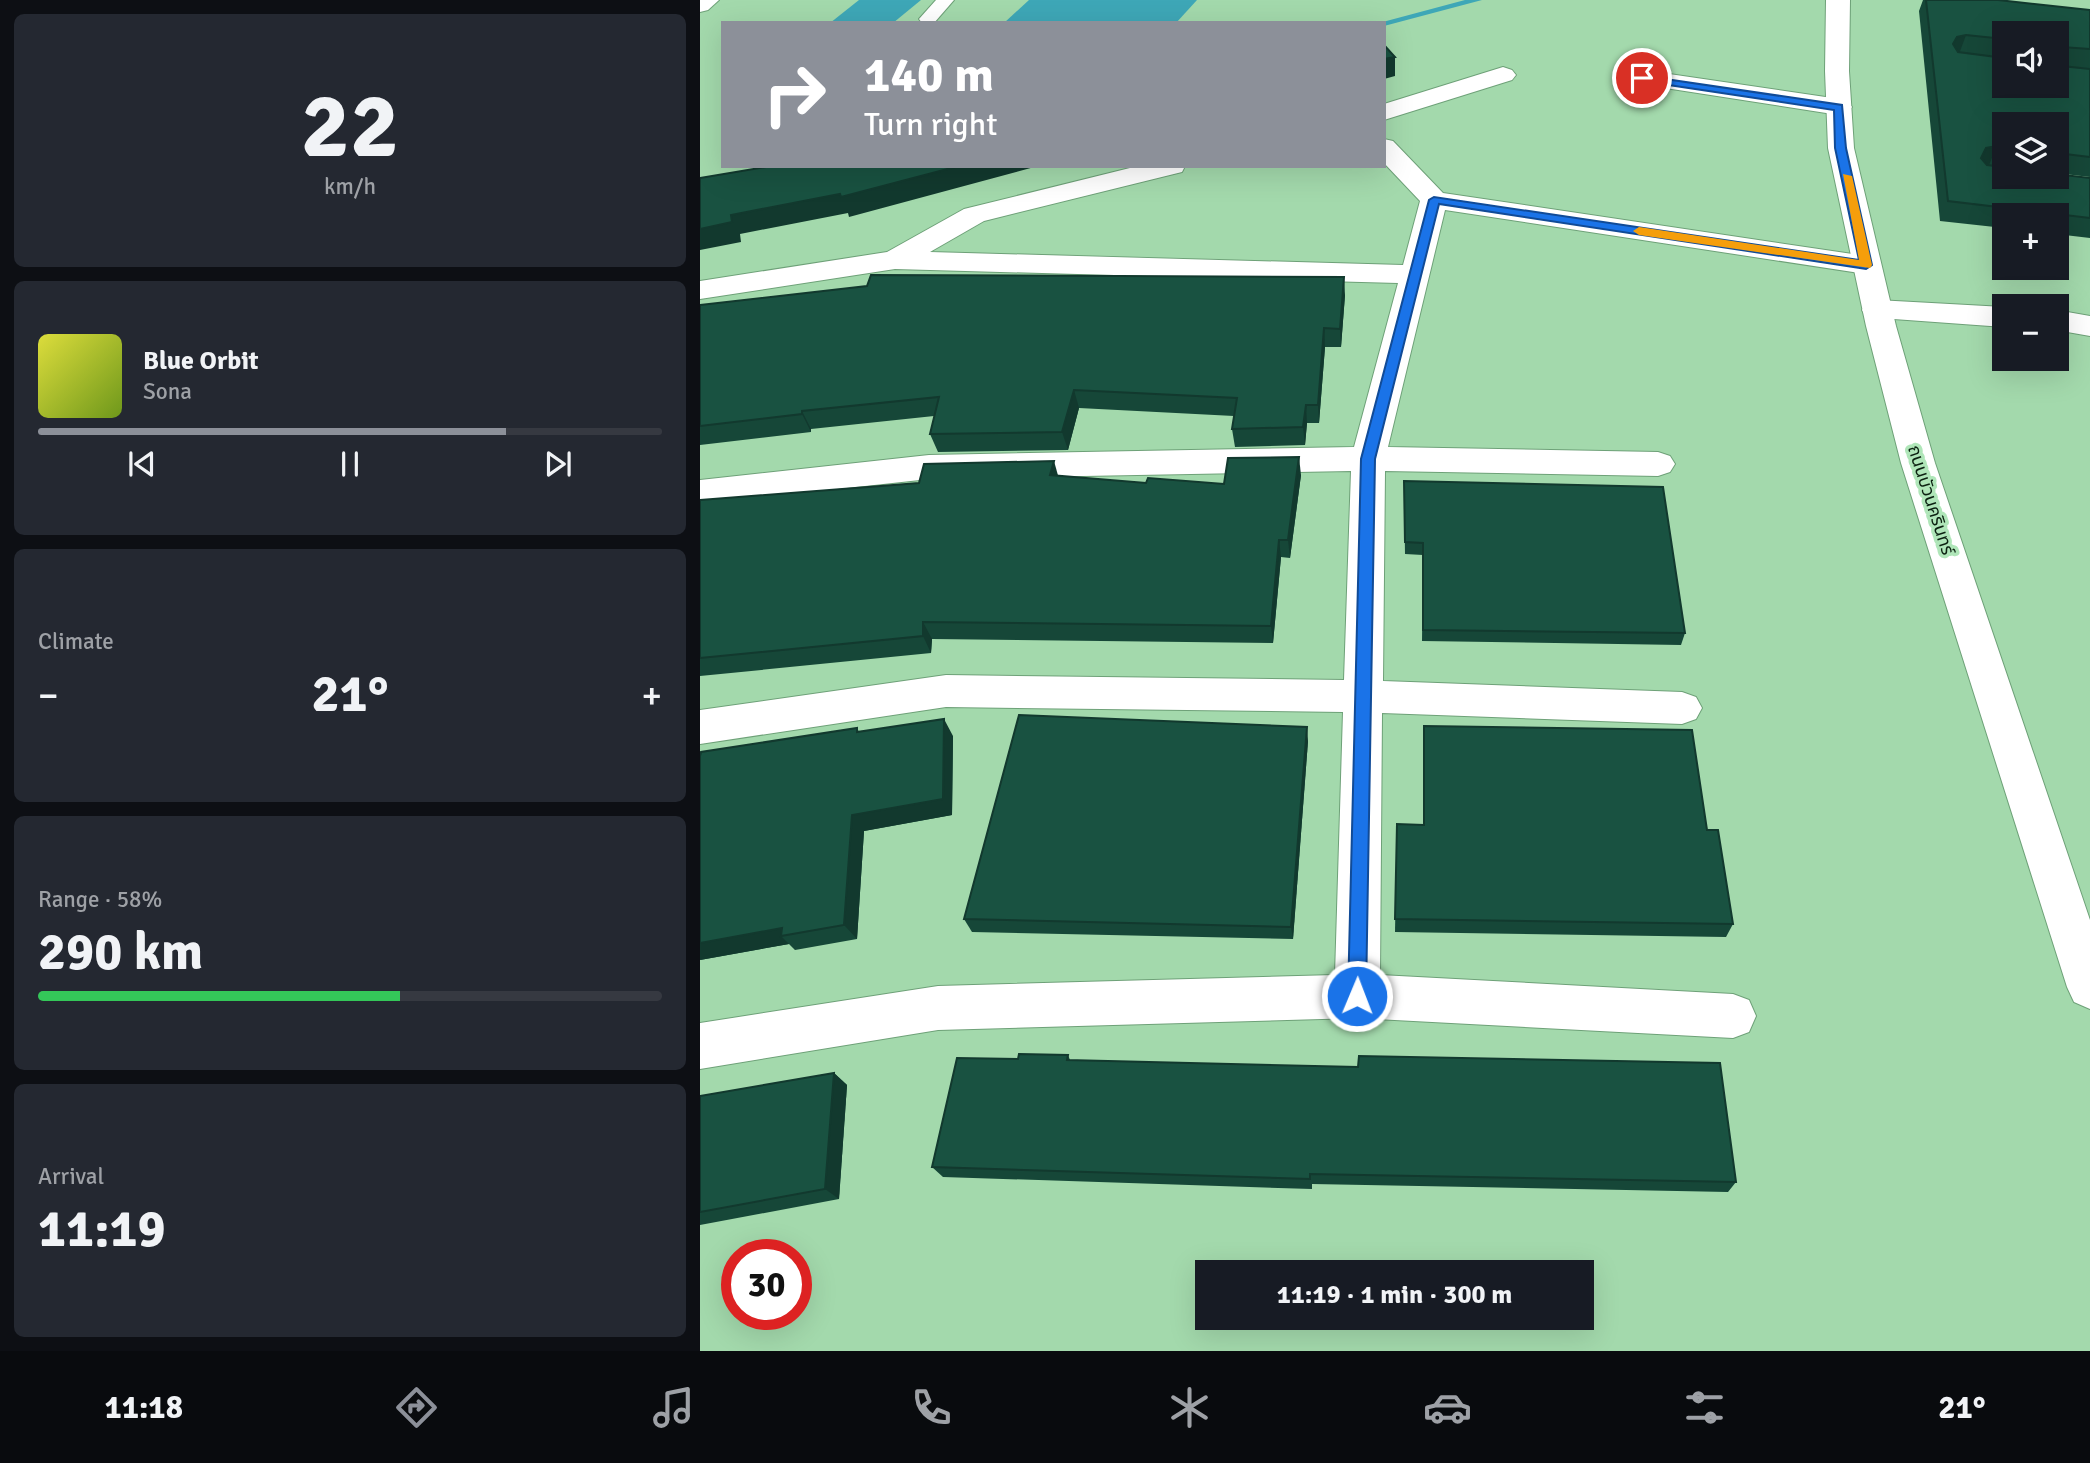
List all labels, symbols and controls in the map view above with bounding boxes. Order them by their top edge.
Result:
map controls [1992,21,2069,371]
button: sound [1992,21,2069,98]
text: 140 m [864,45,994,105]
pin [1612,48,1672,108]
icon: right [749,49,840,140]
icon: arrive [1623,59,1661,97]
text: 22 [301,70,399,183]
text: Turn right [864,105,997,144]
button: layers [1992,112,2069,189]
text: km/h [324,172,376,201]
button: + [1992,203,2069,280]
button: − [1992,294,2069,371]
text: Blue Orbit [143,345,259,377]
text: Sona [143,377,192,406]
street label: ถนนบัวนครินทร์ [1903,442,1959,559]
icon: previous [123,445,161,483]
icon: pause [331,445,369,483]
icon: next [539,445,577,483]
text: Climate [38,627,114,656]
text: 21° [312,662,388,726]
text: − [38,672,59,719]
text: + [641,672,662,719]
text: Range · 58% [38,885,162,914]
text: 290 km [38,920,203,984]
position arrow [1320,959,1394,1033]
text: Arrival [38,1162,104,1191]
text: 11:19 [38,1197,166,1261]
speed limit sign: 30 [721,1239,812,1330]
text: 11:19 · 1 min · 300 m [1277,1279,1512,1311]
icon: directions [392,1383,441,1432]
icon: music [649,1383,698,1432]
icon: phone [907,1383,956,1432]
icon: climate [1165,1383,1214,1432]
icon: car [1423,1383,1472,1432]
icon: filters [1680,1383,1729,1432]
text: 11:18 [104,1388,183,1427]
text: 21° [1938,1388,1986,1427]

